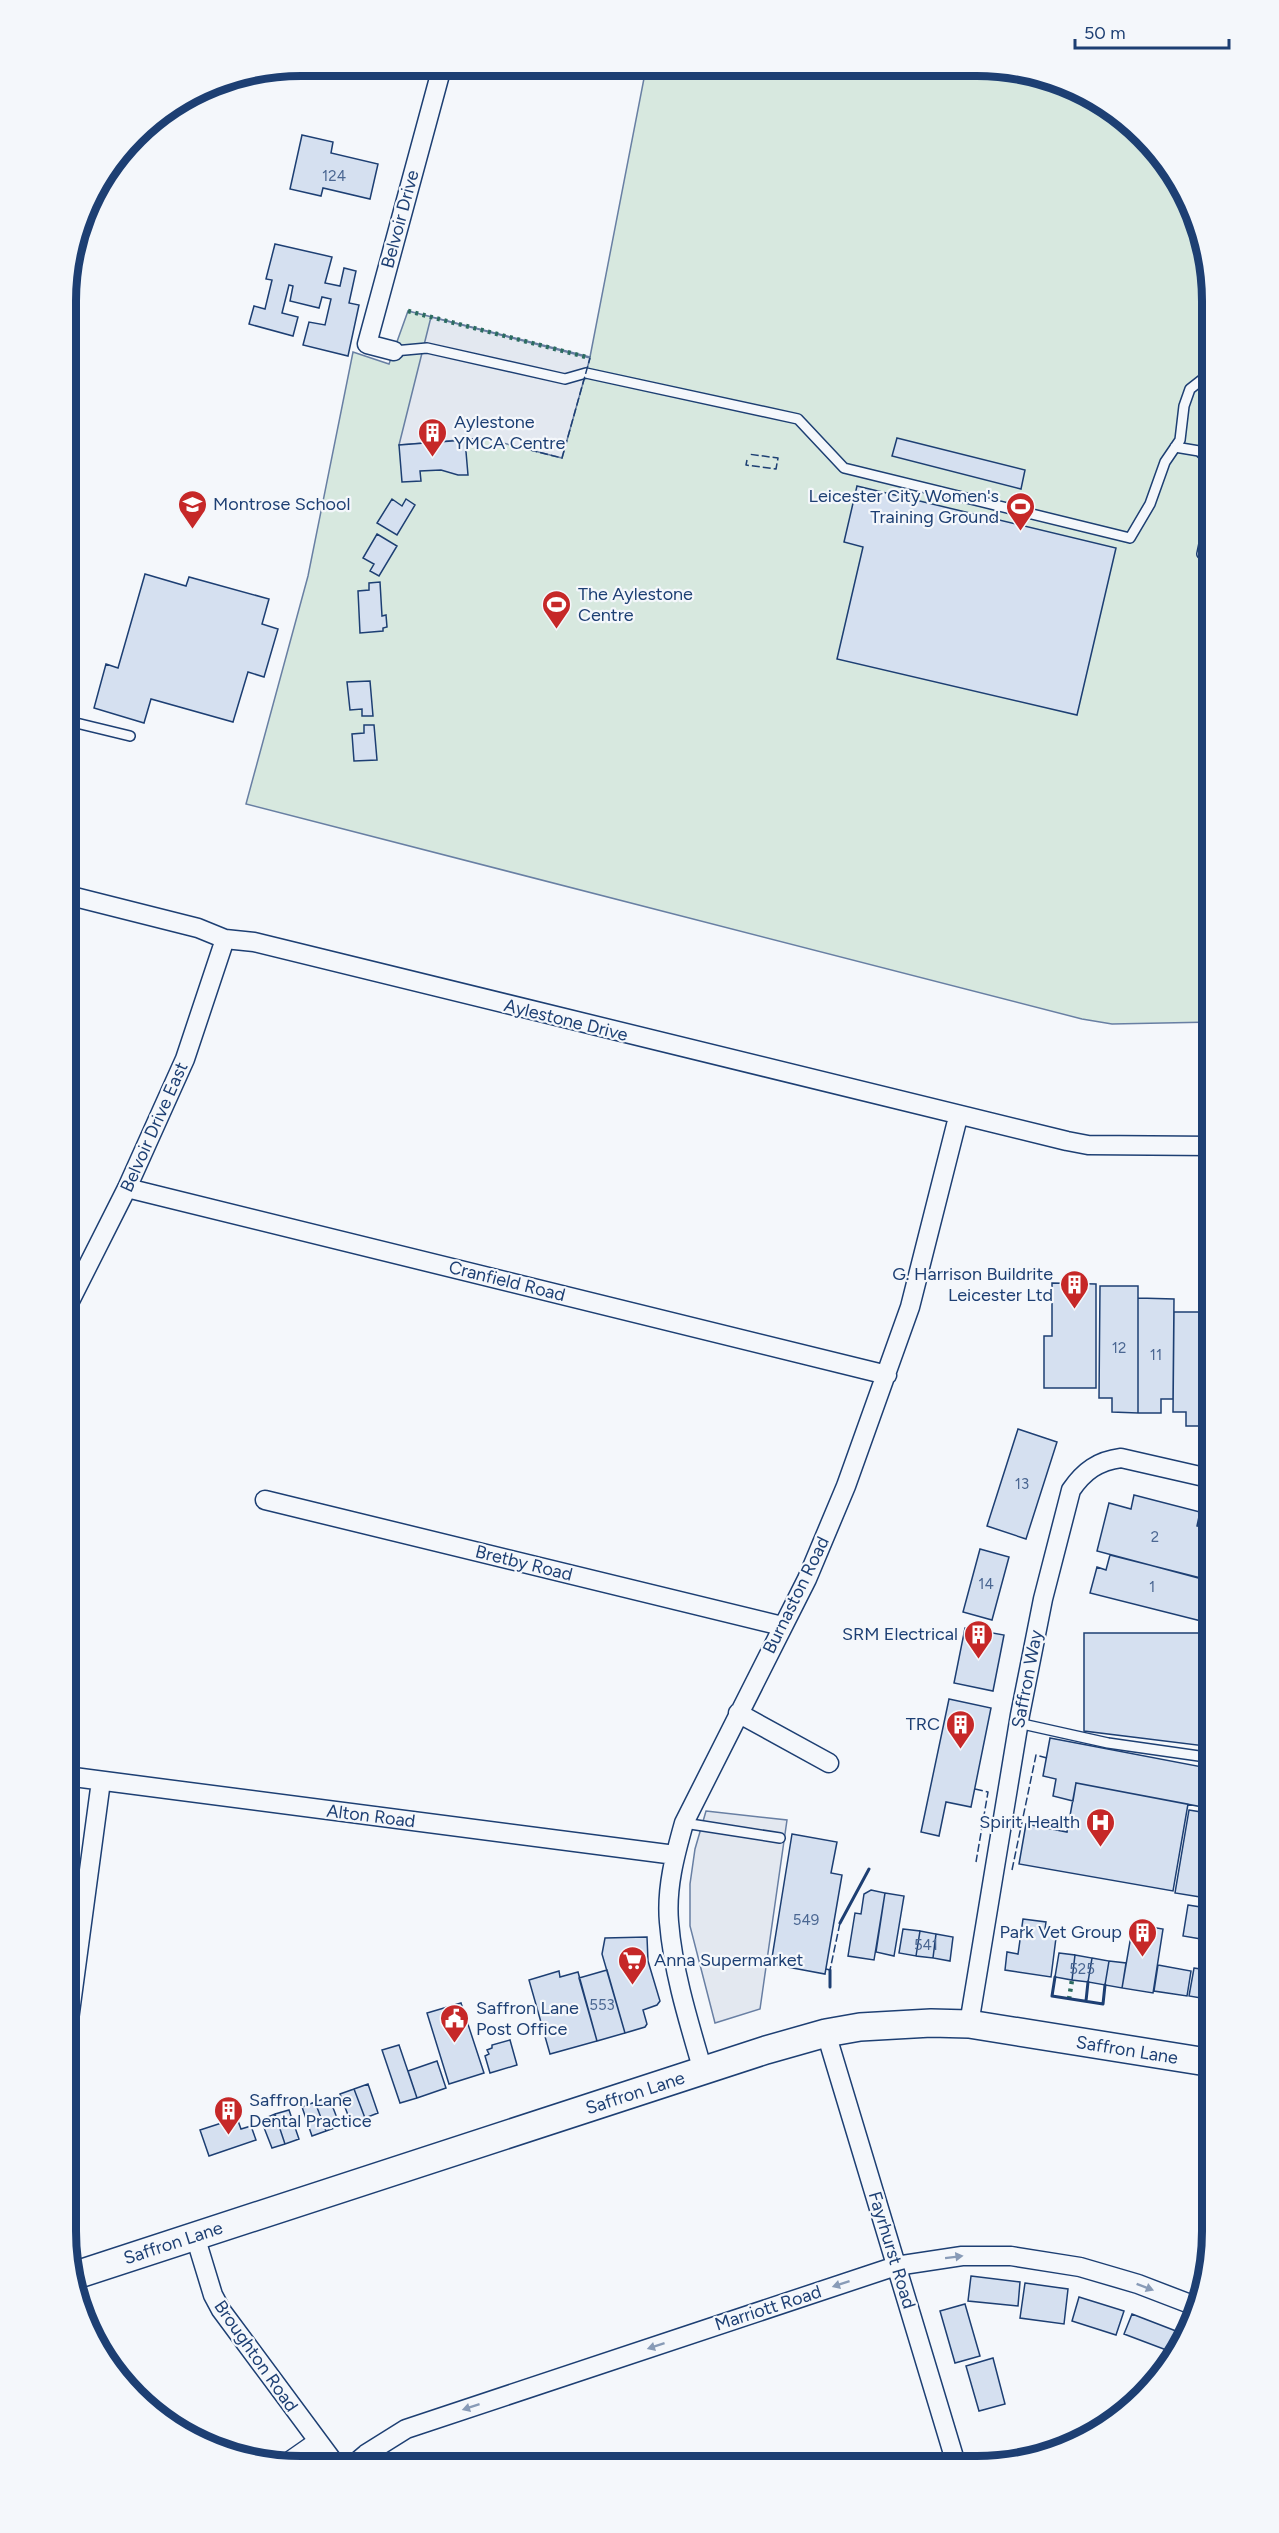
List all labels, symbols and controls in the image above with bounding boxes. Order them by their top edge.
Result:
scale bar [1075,12,1230,50]
text: 50 m [1084,22,1126,44]
house number: 124 [322,167,346,185]
street label: Belvoir Drive [376,167,424,270]
place label: Aylestone YMCA Centre [454,411,565,454]
building icon: Aylestone YMCA Centre [417,416,449,458]
place label: Leicester City Women's Training Ground [809,485,999,528]
school or university icon: Montrose School [176,488,208,530]
sports icon: Leicester City Women's Training Ground [1004,490,1036,532]
place label: Montrose School [213,493,350,515]
place label: The Aylestone Centre [578,583,693,626]
sports icon: The Aylestone Centre [541,588,573,630]
street label: Aylestone Drive [502,994,630,1046]
street label: Belvoir Drive East [115,1058,193,1196]
street label: Cranfield Road [446,1256,568,1306]
place label: G. Harrison Buildrite Leicester Ltd [892,1263,1053,1306]
building icon: G. Harrison Buildrite Leicester Ltd [1058,1268,1090,1310]
house number: 12 [1112,1339,1126,1357]
house number: 11 [1150,1346,1162,1364]
house number: 13 [1015,1475,1029,1493]
house number: 2 [1151,1528,1159,1546]
street label: Burnaston Road [758,1533,834,1657]
street label: Bretby Road [473,1540,575,1586]
house number: 14 [978,1575,994,1593]
house number: 1 [1149,1578,1155,1596]
building icon: SRM Electrical [963,1618,995,1660]
place label: SRM Electrical [842,1623,958,1645]
street label: Saffron Way [1007,1628,1047,1730]
building icon: TRC [945,1708,977,1750]
place label: TRC [906,1713,940,1735]
street label: Alton Road [325,1800,417,1832]
hospital icon: Spirit Health [1085,1806,1117,1848]
place label: Spirit Health [979,1811,1080,1833]
house number: 549 [793,1911,819,1929]
building icon: Park Vet Group [1127,1916,1159,1958]
place label: Park Vet Group [1000,1921,1122,1943]
house number: 541 [914,1936,938,1954]
supermarket icon: Anna Supermarket [617,1944,649,1986]
place label: Anna Supermarket [654,1949,803,1971]
house number: 525 [1069,1960,1095,1978]
house number: 553 [589,1996,615,2014]
place label: Saffron Lane Post Office [476,1997,579,2040]
public building icon: Saffron Lane Post Office [439,2002,471,2044]
street label: Saffron Lane [1074,2031,1180,2069]
street label: Saffron Lane [583,2067,688,2119]
place label: Saffron Lane Dental Practice [249,2089,372,2132]
building icon: Saffron Lane Dental Practice [212,2094,244,2136]
street label: Fayrhurst Road [864,2189,920,2311]
street label: Saffron Lane [121,2217,226,2269]
one-way arrow [945,2252,964,2262]
street label: Marriott Road [712,2280,824,2336]
one-way arrow [832,2280,850,2289]
one-way arrow [1137,2282,1155,2292]
street label: Broughton Road [209,2296,303,2416]
one-way arrow [647,2341,665,2351]
one-way arrow [462,2403,480,2413]

